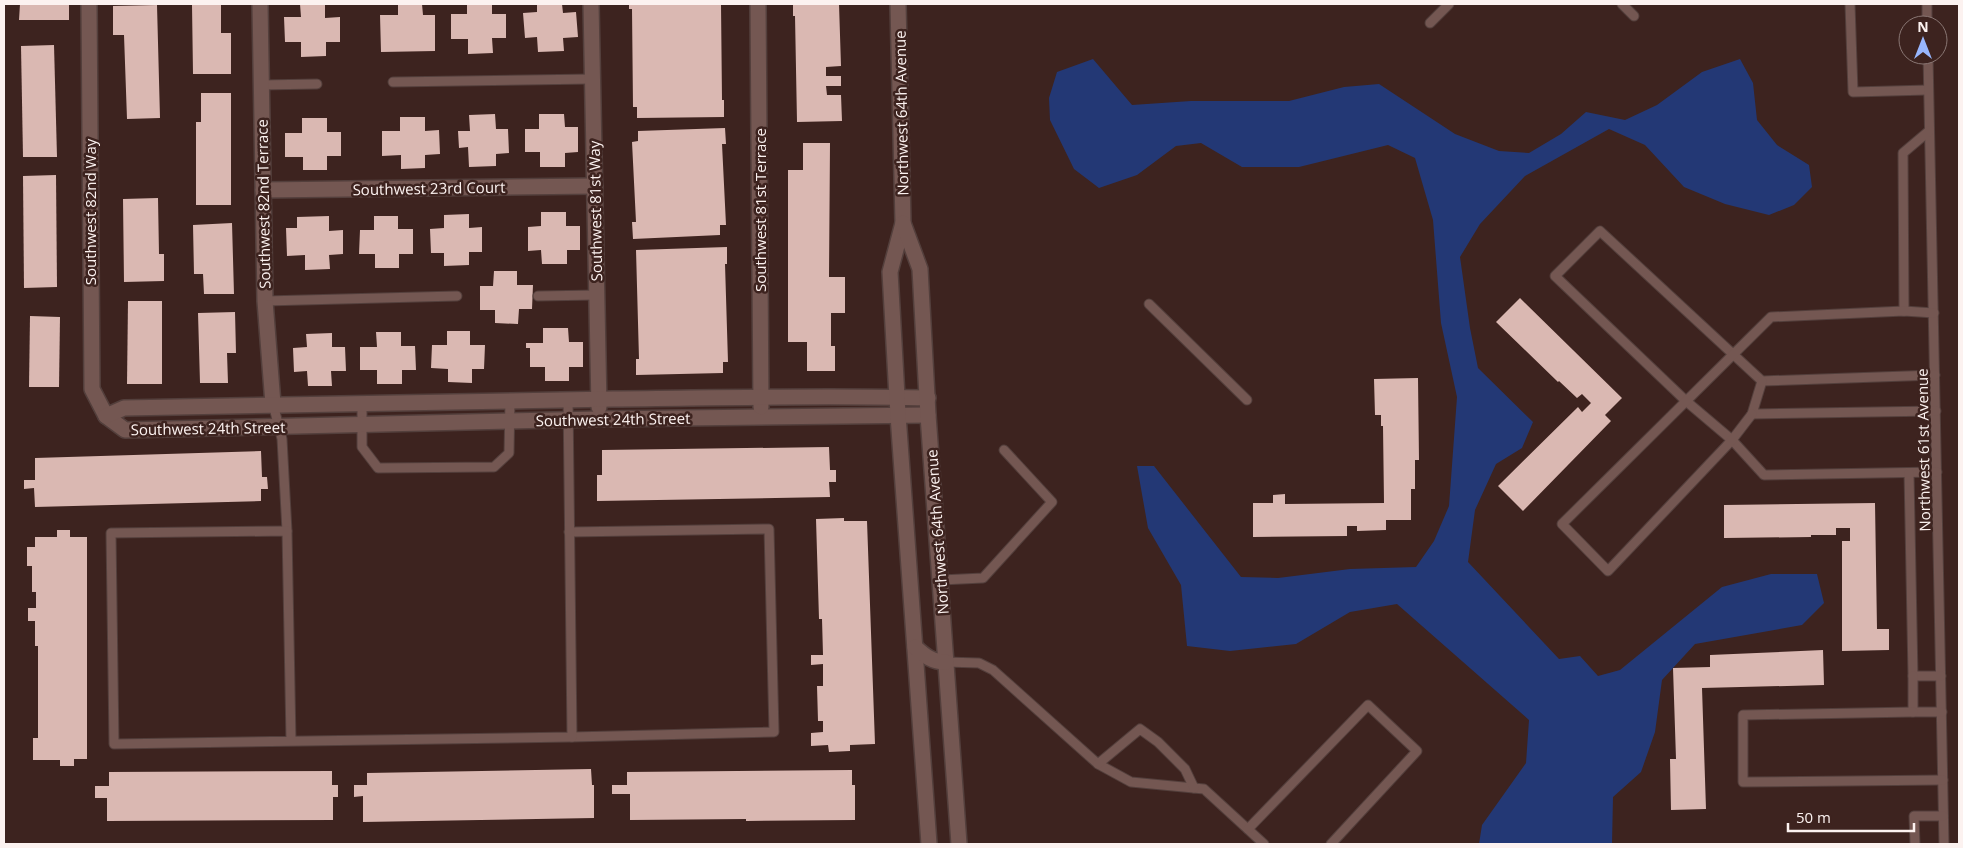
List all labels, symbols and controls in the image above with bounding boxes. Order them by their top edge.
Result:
north arrow [1898,15,1948,65]
text: N [1917,17,1929,36]
street label: Northwest 64th Avenue [890,30,912,196]
street label: Southwest 82nd Terrace [252,119,274,289]
street label: Southwest 81st Terrace [750,128,770,292]
street label: Southwest 82nd Way [80,138,100,285]
street label: Southwest 81st Way [584,140,606,282]
street label: Southwest 23rd Court [352,177,506,199]
street label: Northwest 61st Avenue [1912,368,1934,532]
street label: Southwest 24th Street [535,408,691,430]
street label: Southwest 24th Street [130,417,286,439]
street label: Northwest 64th Avenue [921,449,953,615]
scale bar [1788,800,1914,832]
text: 50 m [1796,807,1831,827]

